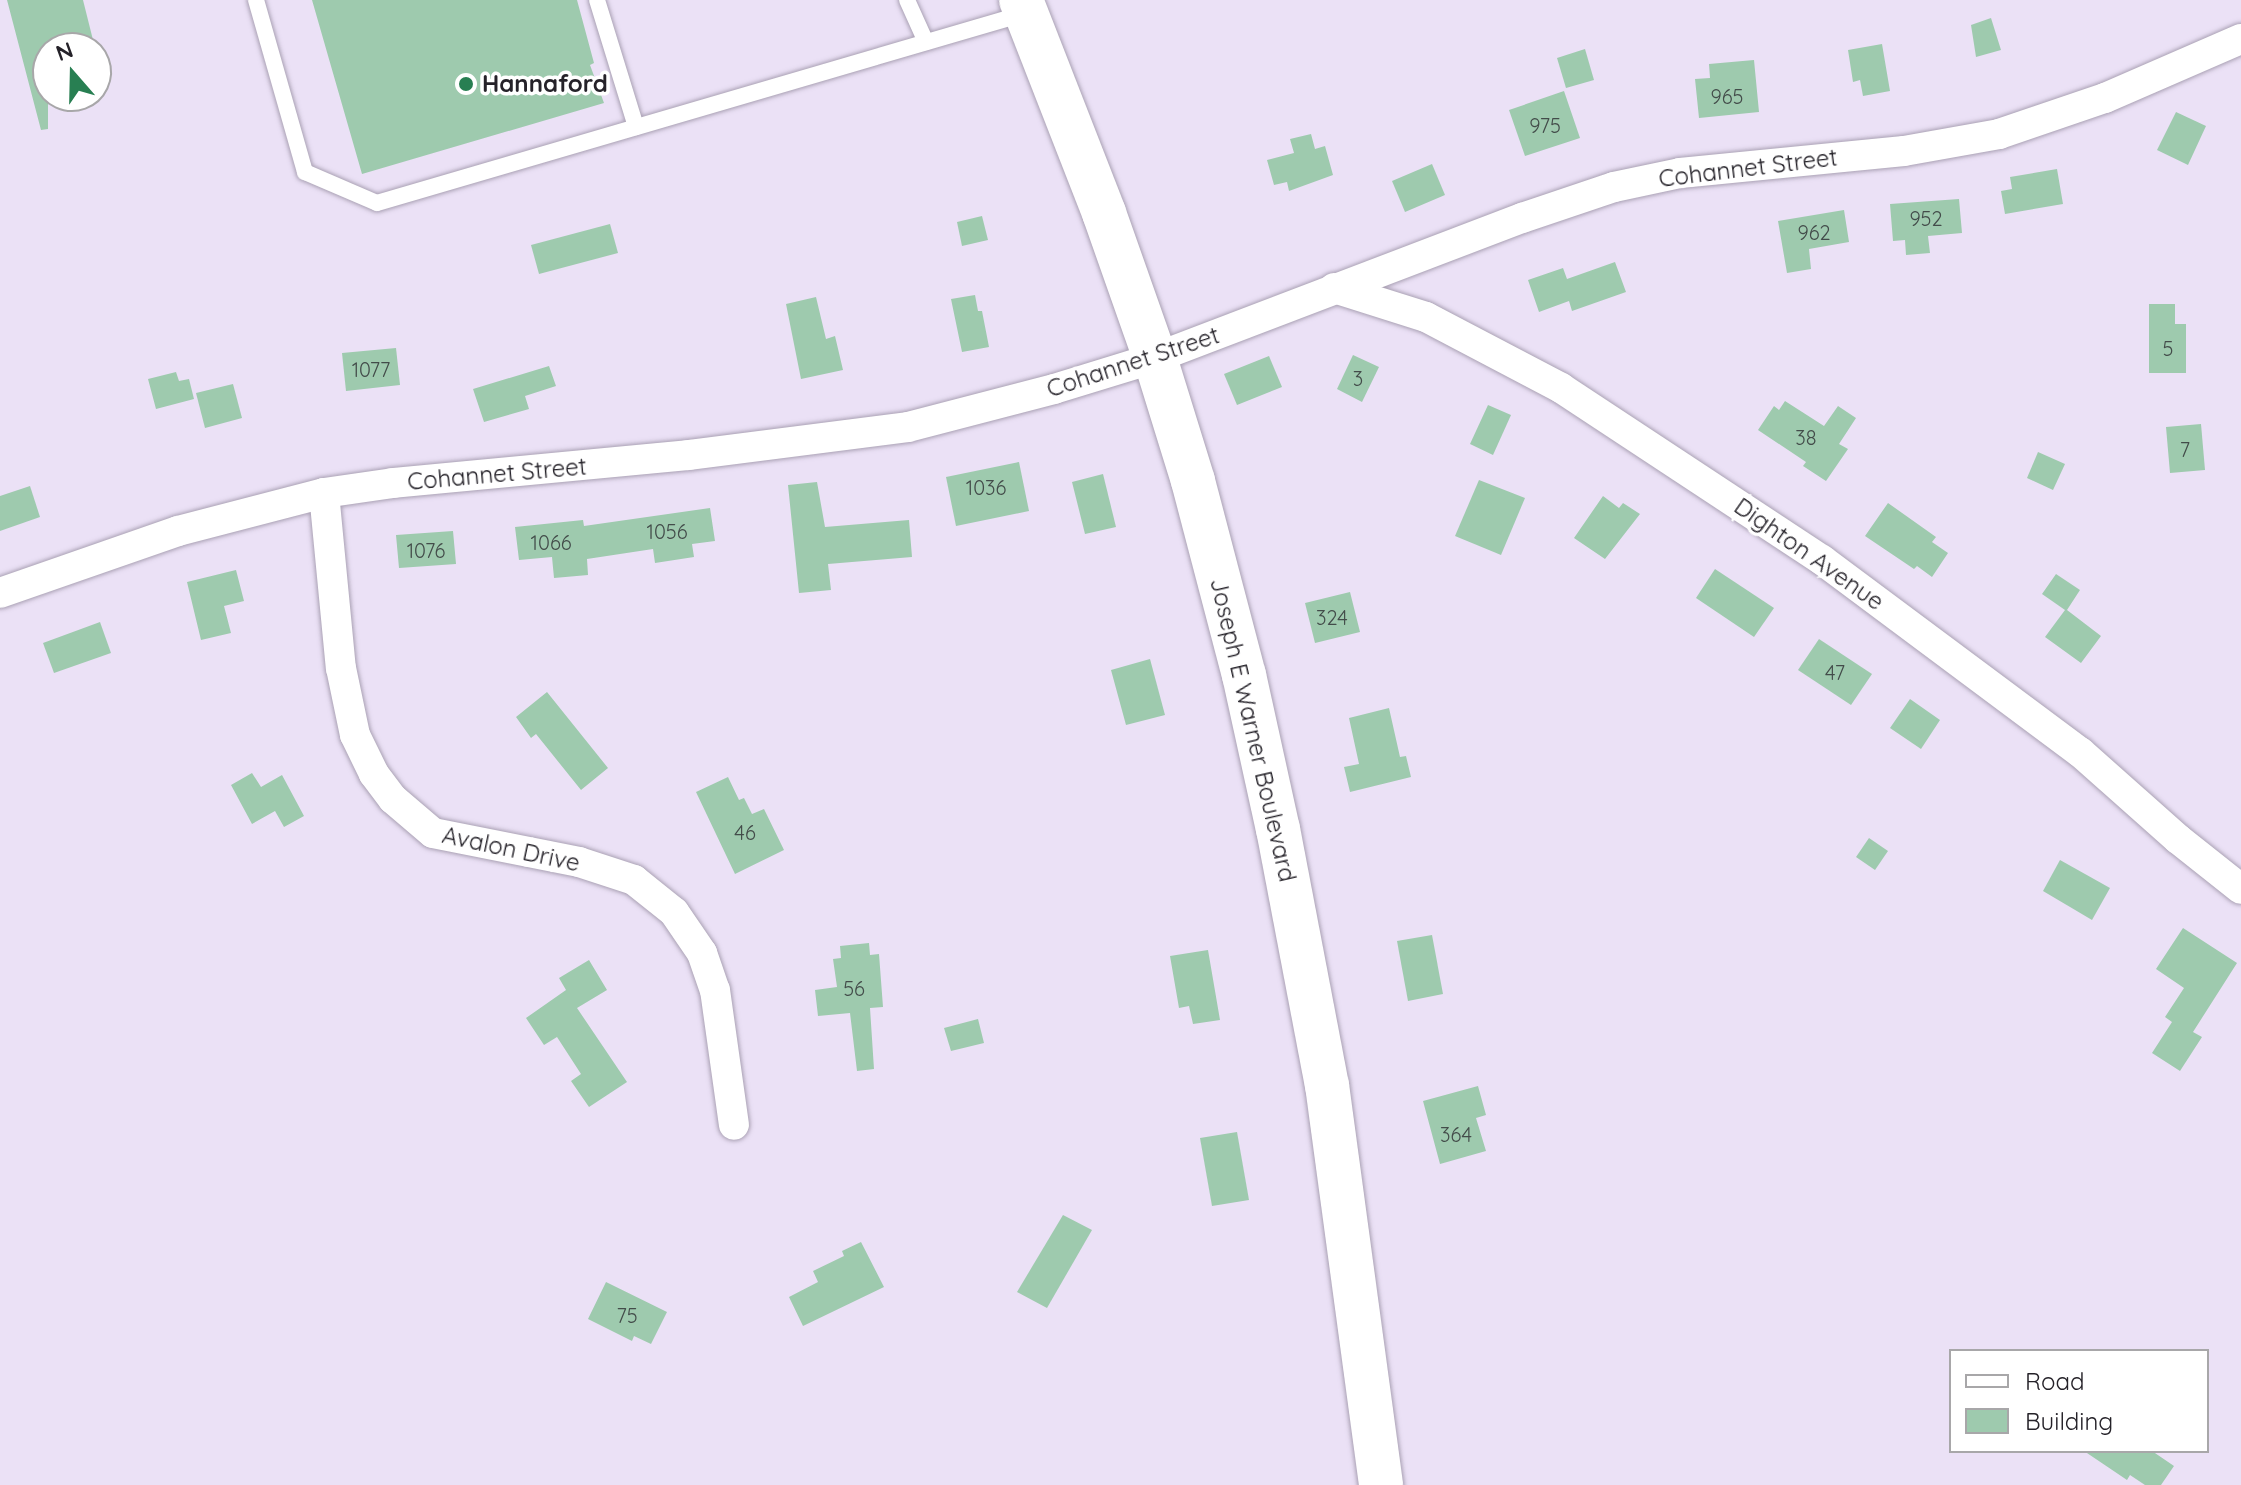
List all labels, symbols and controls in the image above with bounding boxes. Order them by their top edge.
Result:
north arrow [32,32,112,112]
text: N [52,35,77,67]
place label: Hannaford [482,70,608,98]
marker: Hannaford [457,75,475,93]
house number: 965 [1711,84,1743,108]
house number: 975 [1529,113,1561,137]
street label: Cohannet Street [1657,143,1839,193]
house number: 952 [1909,206,1943,230]
house number: 962 [1798,220,1830,244]
street label: Cohannet Street [1043,321,1223,403]
house number: 5 [2163,336,2173,360]
house number: 1077 [352,357,390,381]
house number: 3 [1353,366,1363,390]
house number: 38 [1795,425,1817,449]
house number: 7 [2180,437,2190,461]
street label: Cohannet Street [406,452,588,496]
house number: 1036 [966,475,1006,499]
street label: Dighton Avenue [1729,492,1889,616]
house number: 1056 [647,519,687,543]
house number: 1066 [531,530,571,554]
house number: 1076 [407,538,445,562]
street label: Joseph E Warner Boulevard [1204,575,1302,885]
house number: 324 [1316,605,1348,629]
house number: 47 [1825,660,1845,684]
street label: Avalon Drive [440,820,582,878]
house number: 46 [734,820,756,844]
house number: 56 [843,976,865,1000]
house number: 364 [1440,1122,1472,1146]
house number: 75 [616,1303,638,1327]
legend [1949,1349,2209,1453]
text: Road [2025,1366,2085,1396]
text: Building [2025,1406,2113,1436]

